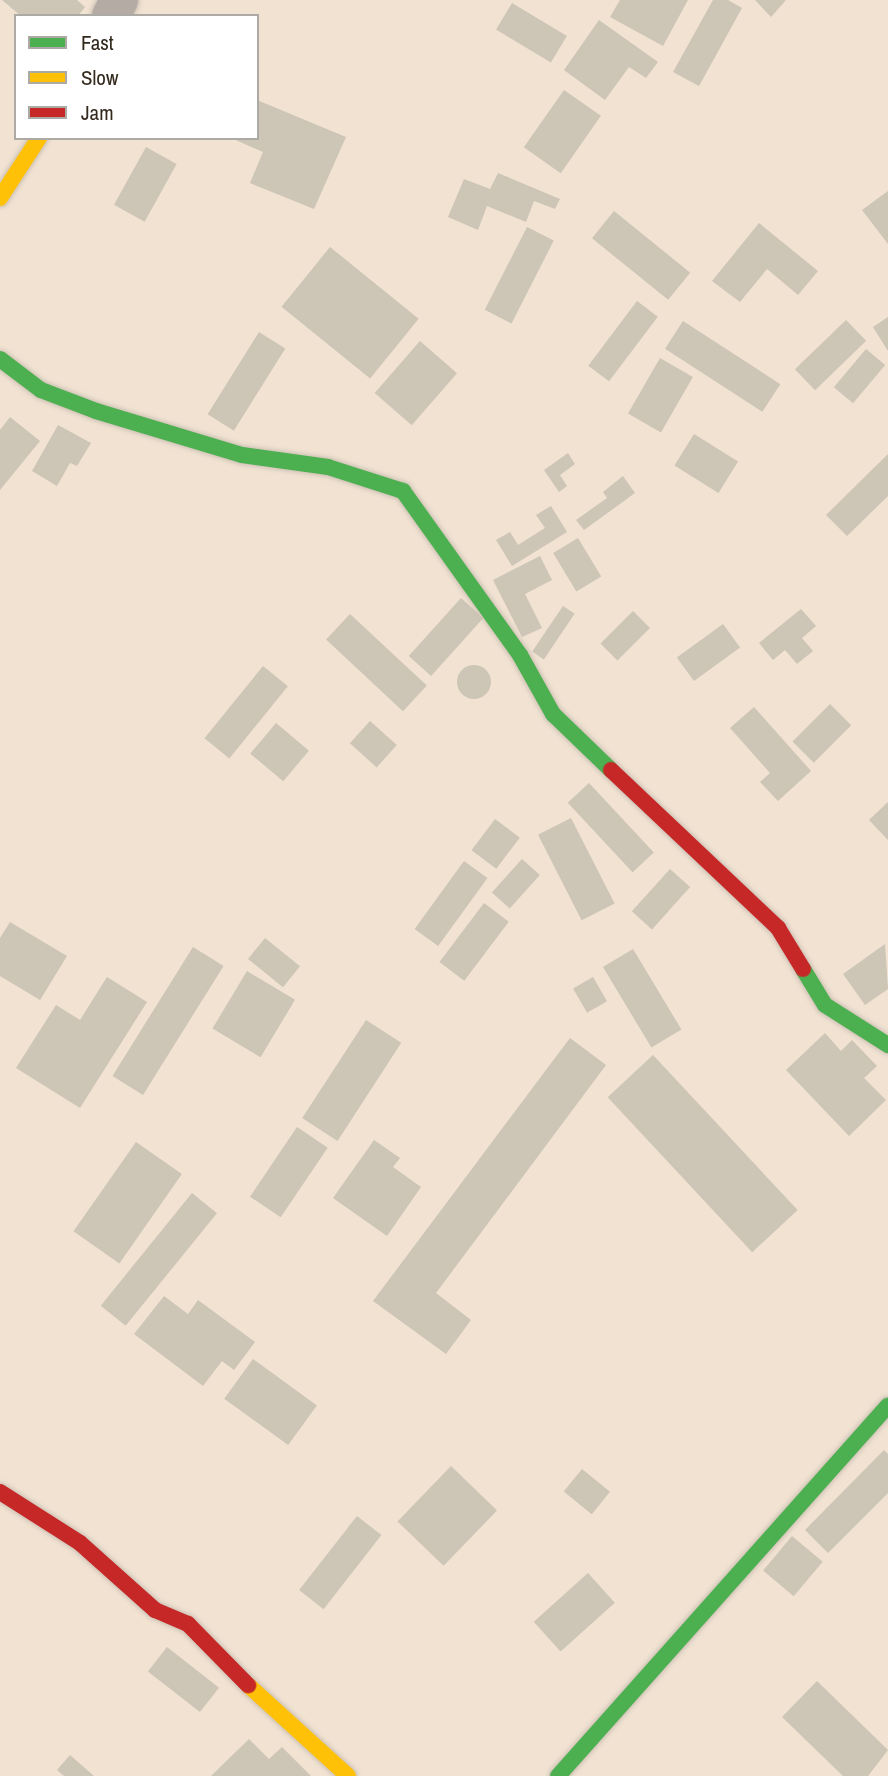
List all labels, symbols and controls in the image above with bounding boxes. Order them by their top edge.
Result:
legend [14,14,259,140]
text: Fast [81,28,114,57]
text: Slow [81,63,118,92]
text: Jam [81,98,114,127]

